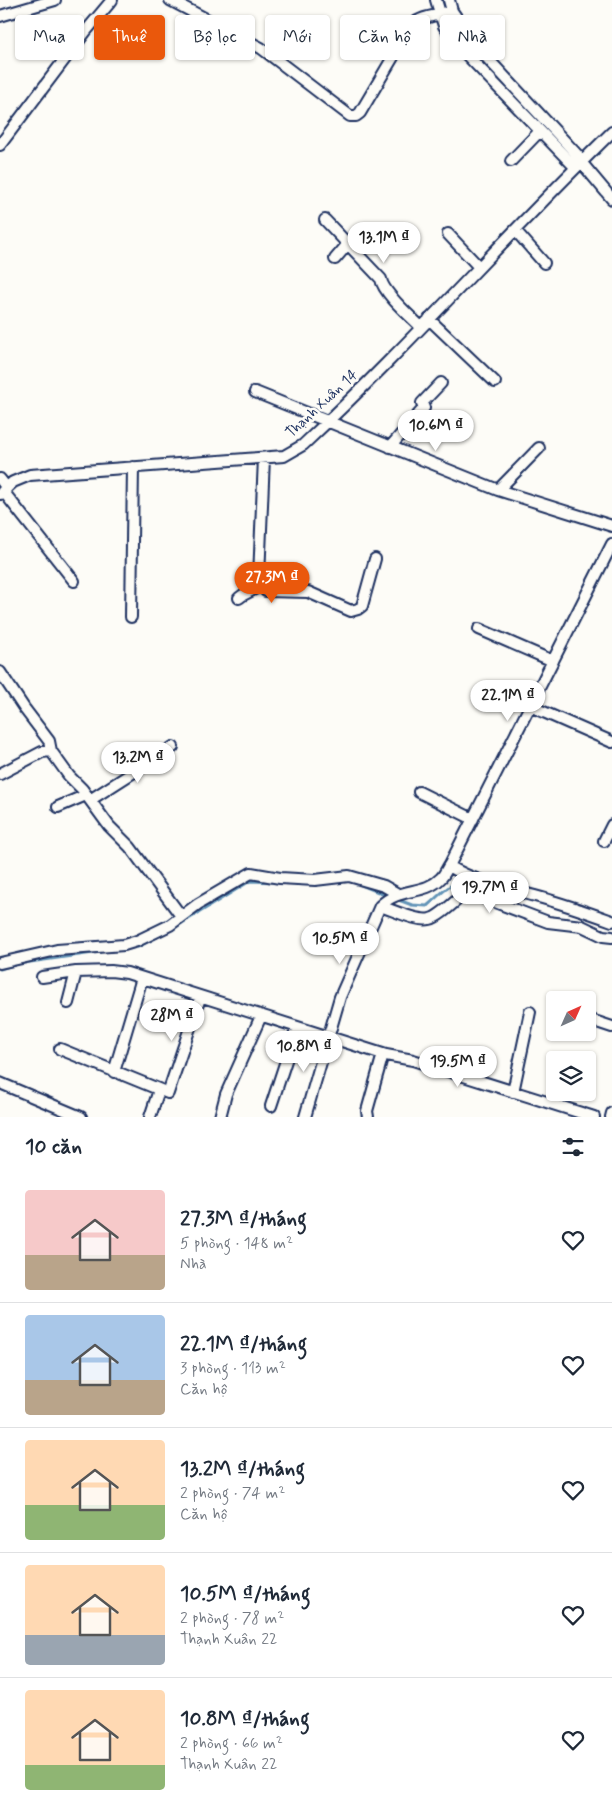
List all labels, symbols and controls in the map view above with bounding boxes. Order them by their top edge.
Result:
chip: Mua [15,15,84,60]
chip: Thuê [94,15,165,60]
chip: Bộ lọc [175,15,255,60]
chip: Mới [265,15,330,60]
chip: Căn hộ [340,15,430,60]
chip: Nhà [440,15,505,60]
pin: 13.1M ₫ [338,222,430,264]
text: 13.1M ₫ [359,227,409,248]
street label: Thạnh Xuân 14 [282,365,362,443]
pin: 10.6M ₫ [390,410,482,452]
text: 10.6M ₫ [409,415,463,436]
pin: 27.3M ₫ [226,562,318,604]
text: 27.3M ₫ [245,567,299,588]
pin: 22.1M ₫ [462,680,554,722]
text: 22.1M ₫ [481,685,535,706]
pin: 13.2M ₫ [92,742,184,784]
text: 13.2M ₫ [112,747,164,768]
pin: 19.7M ₫ [444,872,536,914]
text: 19.7M ₫ [462,877,518,898]
pin: 10.5M ₫ [294,922,386,965]
text: 10.5M ₫ [312,928,368,949]
north arrow [546,991,596,1041]
map controls [546,991,596,1101]
pin: 28M ₫ [137,1000,207,1042]
text: 28M ₫ [150,1005,194,1026]
pin: 10.8M ₫ [258,1030,350,1073]
text: 10.8M ₫ [276,1036,332,1057]
pin: 19.5M ₫ [412,1046,504,1088]
text: 19.5M ₫ [430,1051,486,1072]
button: layers [546,1051,596,1101]
text: 10 căn [25,1133,82,1161]
icon: filters [559,1133,587,1161]
text: 27.3M ₫/tháng [180,1205,307,1233]
icon: home [65,1210,125,1270]
icon: heart [559,1226,587,1254]
text: 5 phòng · 148 m² [180,1233,293,1254]
text: Nhà [180,1254,207,1275]
text: 22.1M ₫/tháng [180,1330,307,1358]
icon: home [65,1335,125,1395]
icon: heart [559,1351,587,1379]
text: 3 phòng · 113 m² [180,1358,286,1379]
text: Căn hộ [180,1379,228,1400]
text: 13.2M ₫/tháng [180,1455,305,1483]
icon: home [65,1460,125,1520]
icon: heart [559,1476,587,1504]
text: 2 phòng · 74 m² [180,1483,285,1504]
text: Căn hộ [180,1504,228,1525]
text: 10.5M ₫/tháng [180,1580,310,1608]
icon: home [65,1585,125,1645]
icon: heart [559,1601,587,1629]
text: 2 phòng · 78 m² [180,1608,284,1629]
text: Thạnh Xuân 22 [180,1629,277,1650]
text: 10.8M ₫/tháng [180,1705,310,1733]
icon: home [65,1710,125,1770]
icon: heart [559,1726,587,1754]
text: 2 phòng · 66 m² [180,1733,283,1754]
text: Thạnh Xuân 22 [180,1754,277,1775]

